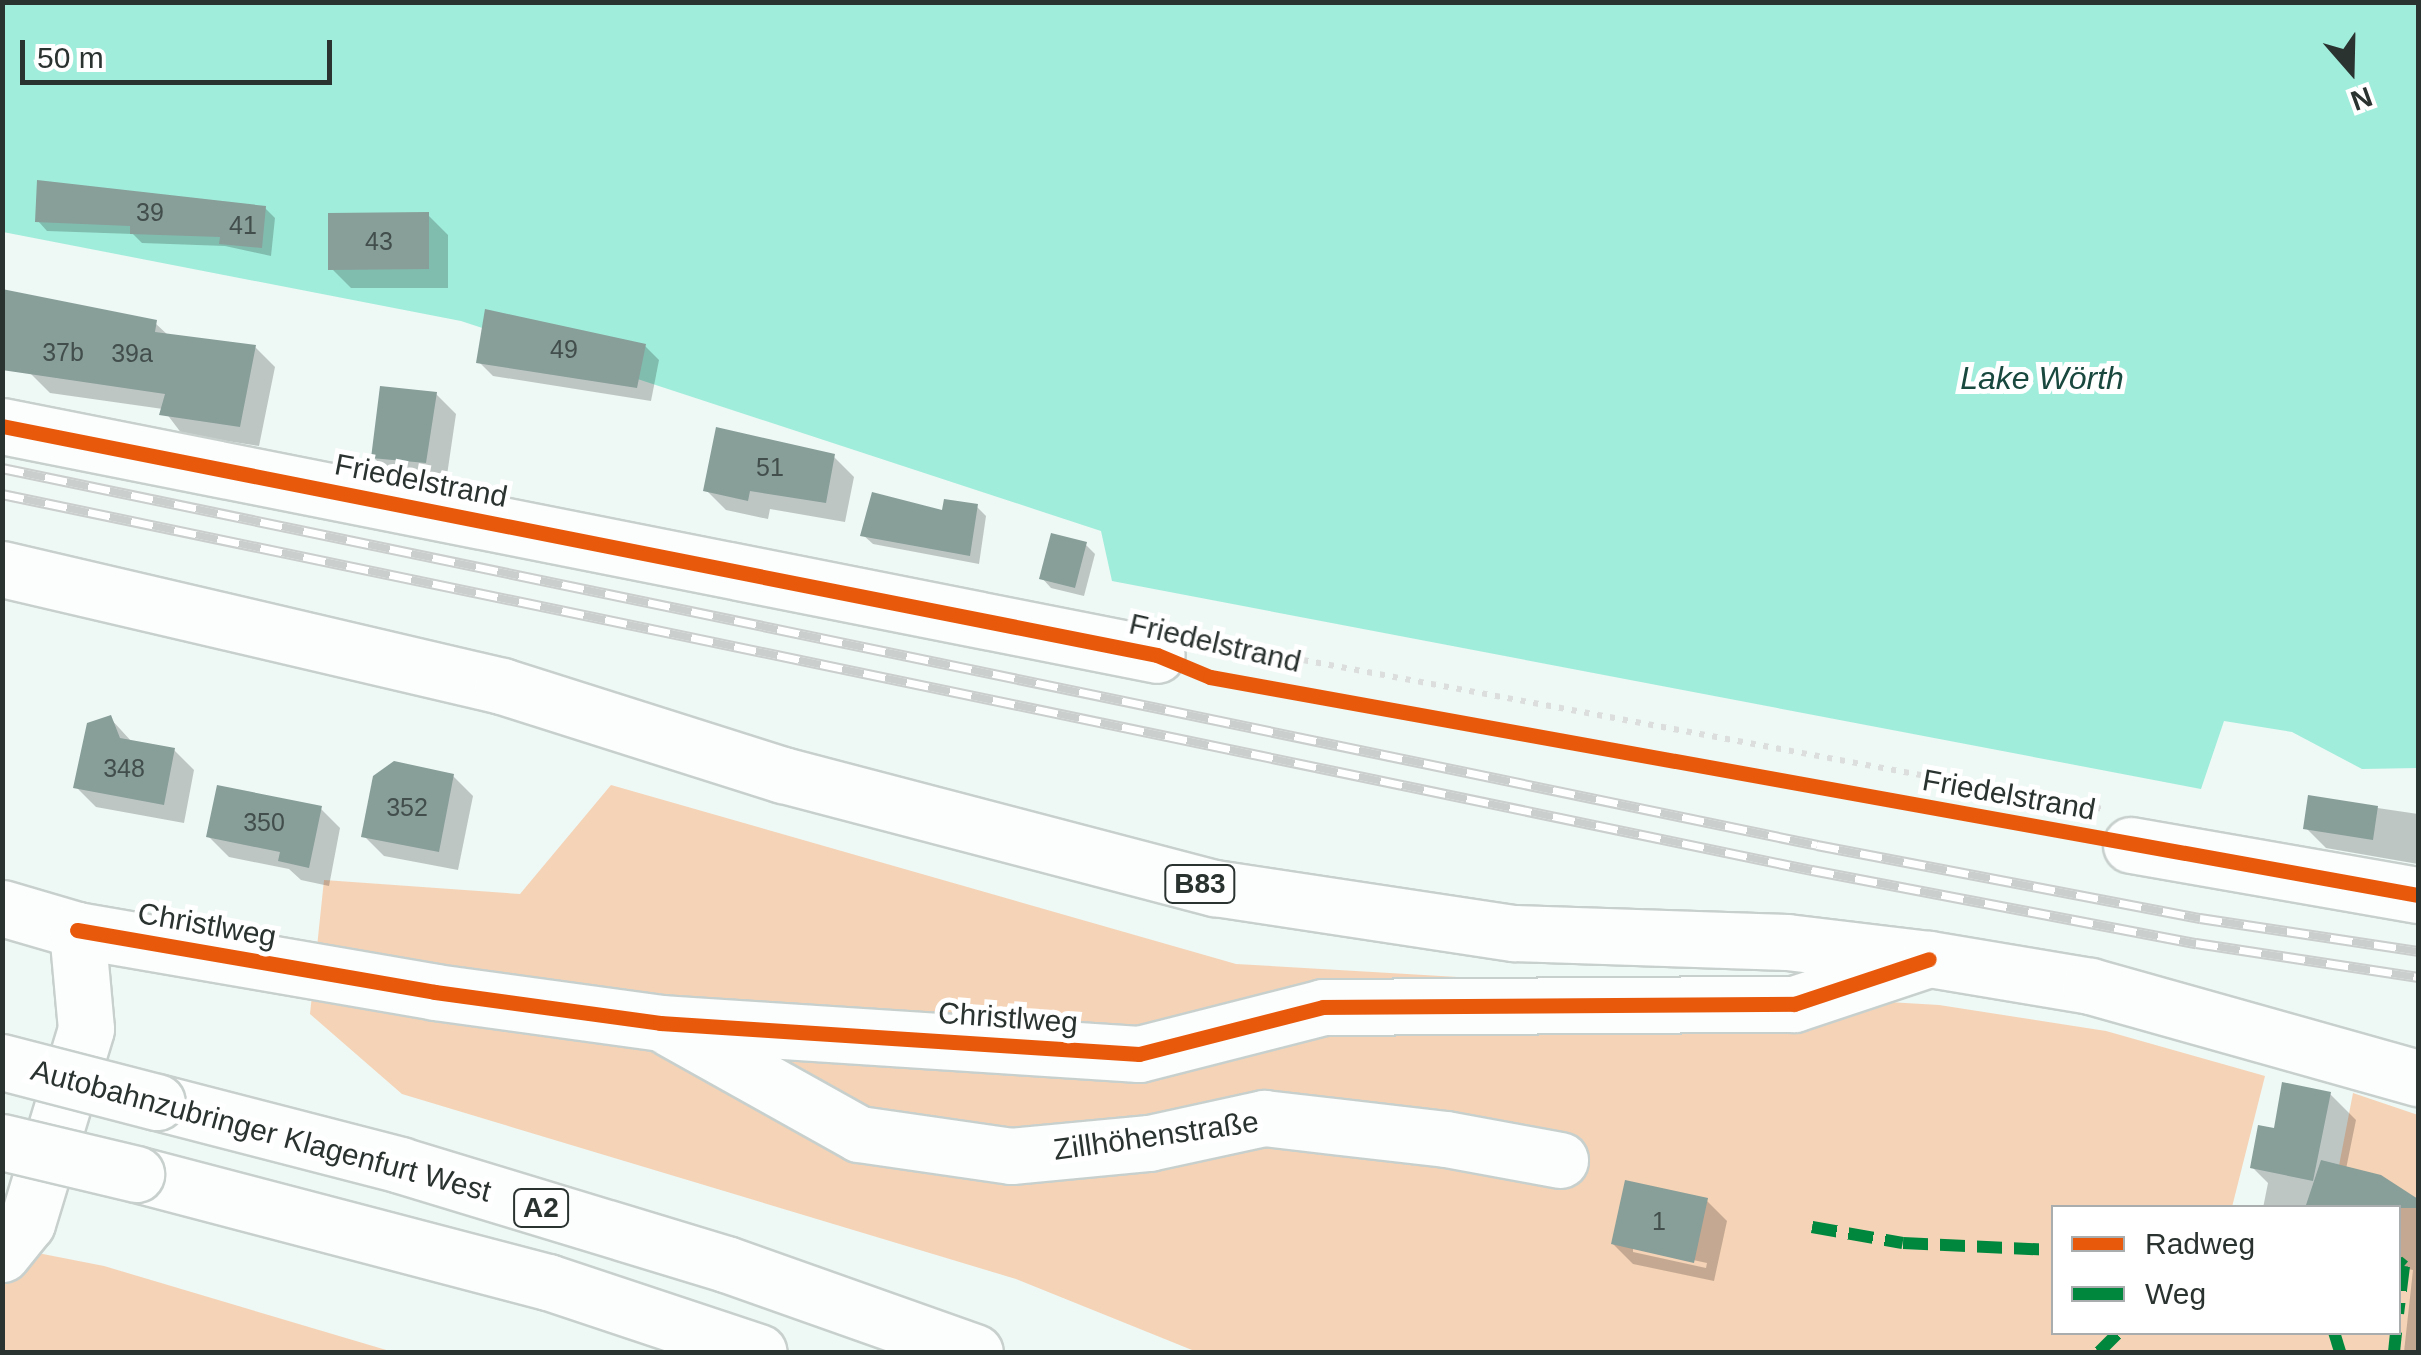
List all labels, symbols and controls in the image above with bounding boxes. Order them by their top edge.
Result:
scale bar [25,20,338,82]
north arrow [2301,20,2401,120]
text: 50 m [37,41,104,74]
text: N [2347,81,2376,117]
house number: 39 [136,197,164,227]
house number: 41 [229,210,257,240]
house number: 43 [365,226,393,256]
house number: 49 [550,334,578,364]
house number: 37b [42,337,84,367]
house number: 39a [111,338,153,368]
water label: Lake Wörth [1960,359,2124,397]
street label: Friedelstrand [332,447,510,515]
house number: 51 [756,452,784,482]
street label: Friedelstrand [1126,606,1304,680]
house number: 348 [103,753,145,783]
street label: Friedelstrand [1920,762,2098,828]
house number: 352 [386,792,428,822]
house number: 350 [243,807,285,837]
road number: B83 [1162,861,1238,907]
street label: Christlweg [135,895,279,955]
street label: Christlweg [937,995,1079,1041]
street label: Autobahnzubringer Klagenfurt West [27,1052,495,1210]
street label: Zillhöhenstraße [1051,1104,1261,1168]
road number: A2 [511,1185,571,1231]
legend [2051,1205,2401,1335]
house number: 1 [1652,1206,1666,1236]
text: Radweg [2145,1227,2255,1260]
text: Weg [2145,1277,2206,1310]

